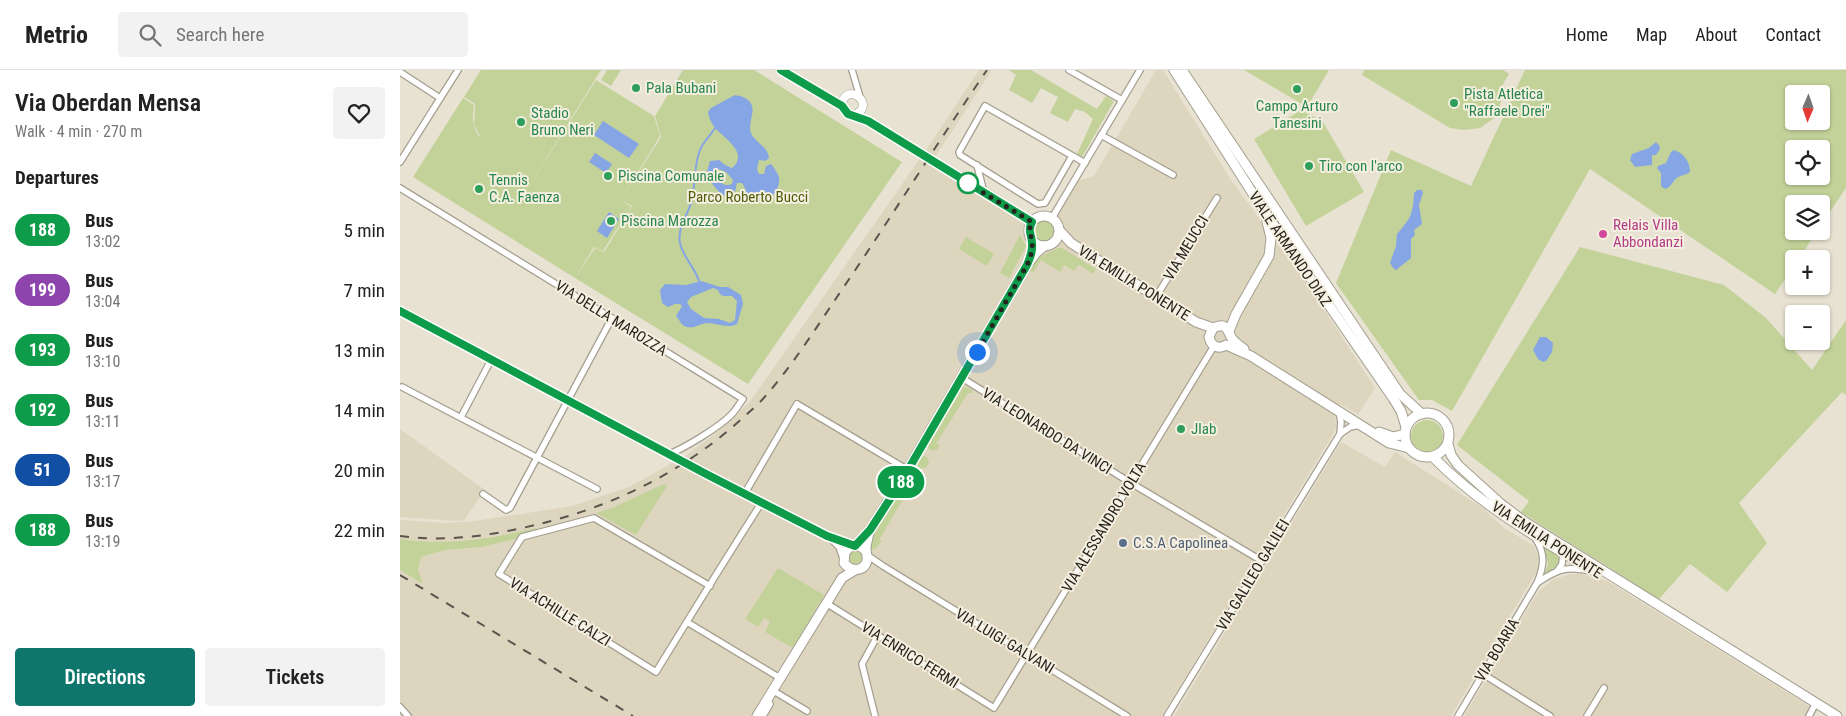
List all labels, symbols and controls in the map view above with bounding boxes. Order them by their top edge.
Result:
search box [118,12,468,57]
text: Metrio [25,21,88,49]
icon: search [136,21,164,49]
text: Search here [176,23,264,46]
text: Home [1566,24,1608,45]
text: Map [1636,24,1667,45]
text: About [1695,24,1737,45]
text: Contact [1765,24,1821,45]
place label: Pala Bubani [646,79,716,97]
marker: Pala Bubani [630,82,642,94]
marker: Campo Arturo Tanesini [1291,83,1303,95]
place label: Pista Atletica "Raffaele Drei" [1464,85,1550,120]
north arrow [1785,85,1830,130]
map controls [1785,85,1830,350]
button: heart [333,87,385,139]
text: Via Oberdan Mensa [15,89,201,117]
place label: Campo Arturo Tanesini [1256,97,1338,132]
marker: Pista Atletica "Raffaele Drei" [1448,97,1460,109]
place label: Stadio Bruno Neri [531,104,594,139]
marker: Stadio Bruno Neri [515,116,527,128]
text: Walk · 4 min · 270 m [15,122,142,141]
button: locate [1785,140,1830,185]
place label: Tiro con l'arco [1319,157,1403,175]
marker: Tiro con l'arco [1303,160,1315,172]
text: Departures [15,166,99,189]
place label: Piscina Comunale [618,167,724,185]
marker: Piscina Comunale [602,170,614,182]
place label: Tennis C.A. Faenza [489,171,560,206]
unlabelled marker [957,172,979,194]
marker: Tennis C.A. Faenza [473,183,485,195]
park label: Parco Roberto Bucci [688,188,808,206]
street label: VIALE ARMANDO DIAZ [1245,188,1335,310]
button: layers [1785,195,1830,240]
text: Bus [85,209,114,232]
place label: Piscina Marozza [621,212,719,230]
street label: VIA MEUCCI [1160,212,1212,284]
marker: Piscina Marozza [605,215,617,227]
place label: Relais Villa Abbondanzi [1613,216,1683,251]
text: 188 [29,219,56,240]
text: 5 min [343,219,385,242]
marker: Relais Villa Abbondanzi [1597,228,1609,240]
text: 13:02 [85,232,120,251]
street label: VIA EMILIA PONENTE [1075,241,1193,325]
button: + [1785,250,1830,295]
text: Bus [85,269,114,292]
street label: VIA DELLA MAROZZA [552,276,670,360]
text: 199 [29,279,56,300]
text: 7 min [343,279,385,302]
text: 13:04 [85,292,120,311]
button: − [1785,305,1830,350]
text: Bus [85,329,114,352]
text: 193 [29,339,56,360]
text: 13 min [334,339,385,362]
your location [965,340,990,365]
text: 13:10 [85,352,120,371]
street label: VIA LEONARDO DA VINCI [979,384,1115,478]
text: Bus [85,389,114,412]
text: 192 [29,399,56,420]
text: 14 min [334,399,385,422]
text: 13:11 [85,412,120,431]
place label: Jlab [1191,420,1216,438]
marker: Jlab [1175,423,1187,435]
text: Bus [85,449,114,472]
street label: VIA ALESSANDRO VOLTA [1058,458,1150,595]
text: 51 [33,459,52,480]
text: 20 min [334,459,385,482]
line badge: 188 [872,466,930,498]
text: 188 [887,471,915,492]
text: 13:17 [85,472,120,491]
street label: VIA EMILIA PONENTE [1488,497,1606,583]
text: Bus [85,509,114,532]
street label: VIA GALILEO GALILEI [1213,516,1293,634]
text: 188 [29,519,56,540]
text: 22 min [334,519,385,542]
text: 13:19 [85,532,120,551]
place label: C.S.A Capolinea [1133,534,1228,552]
marker: C.S.A Capolinea [1117,537,1129,549]
street label: VIA ACHILLE CALZI [506,574,614,650]
street label: VIA LUIGI GALVANI [952,604,1058,678]
street label: VIA BOARIA [1471,615,1523,685]
street label: VIA ENRICO FERMI [858,618,962,692]
button: Directions [15,648,195,706]
button: Tickets [205,648,385,706]

